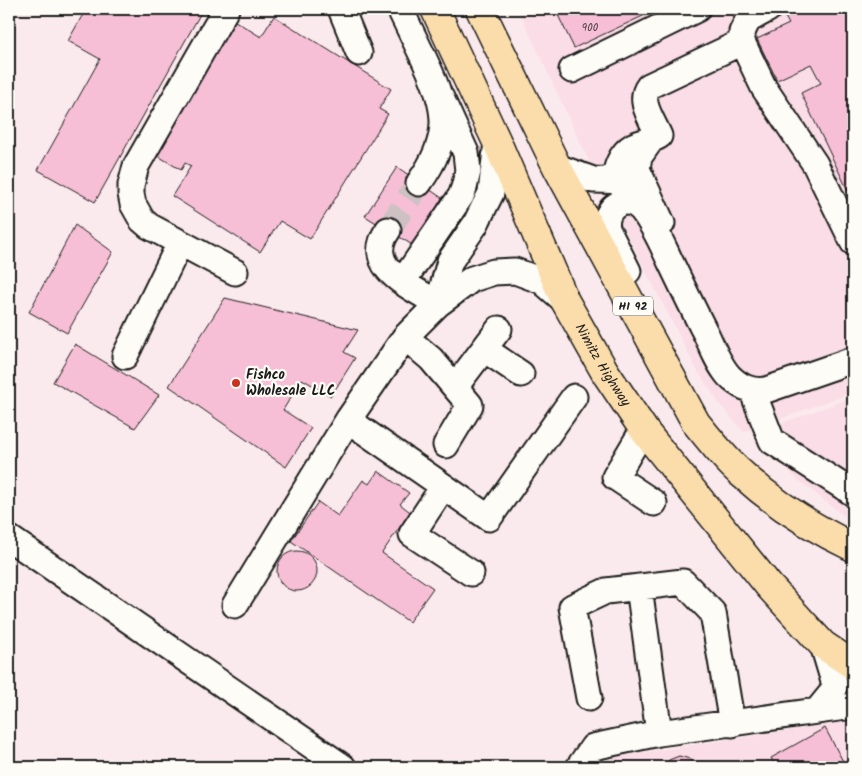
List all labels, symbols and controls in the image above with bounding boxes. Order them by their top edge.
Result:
house number: 900 [582,19,599,37]
road number: HI 92 [613,296,653,316]
street label: Nimitz Highway [569,319,637,412]
place label: Fishco Wholesale LLC [246,364,335,402]
marker: Fishco Wholesale LLC [230,377,242,389]

